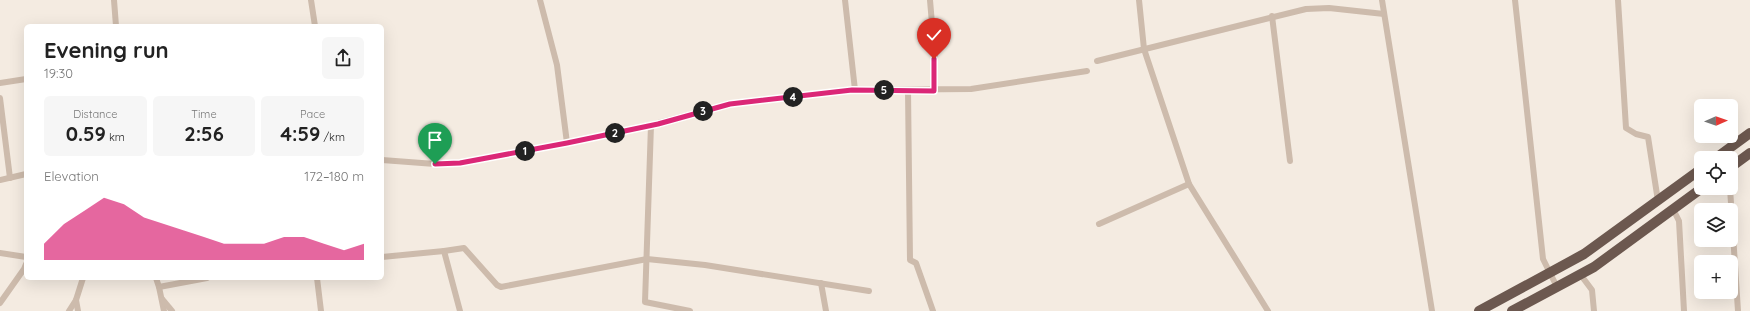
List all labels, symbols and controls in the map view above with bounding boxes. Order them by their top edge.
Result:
pin [917,18,951,59]
icon: check [923,24,945,46]
text: Evening run [44,36,169,64]
button: share [322,37,364,79]
text: 19:30 [44,65,73,81]
pin: 5 [874,80,894,100]
text: 5 [881,83,887,97]
pin: 4 [783,87,803,107]
text: 4 [790,90,796,104]
north arrow [1694,99,1738,143]
map controls [1694,99,1738,299]
pin: 3 [693,101,713,121]
text: 3 [700,104,706,118]
text: Distance [73,107,117,121]
text: Time [191,107,217,121]
text: Pace [300,107,325,121]
text: 0.59 [66,121,106,146]
text: 2:56 [184,121,224,146]
text: 4:59 [280,121,320,146]
pin [418,123,452,164]
pin: 2 [605,123,625,143]
text: 2 [612,126,618,140]
icon: arrive [424,129,446,151]
text: km [106,130,125,144]
text: /km [320,130,345,144]
pin: 1 [515,141,535,161]
text: 1 [523,144,527,158]
button: locate [1694,151,1738,195]
text: Elevation [44,168,99,184]
text: 172–180 m [304,168,364,184]
button: layers [1694,203,1738,247]
button: + [1694,255,1738,299]

